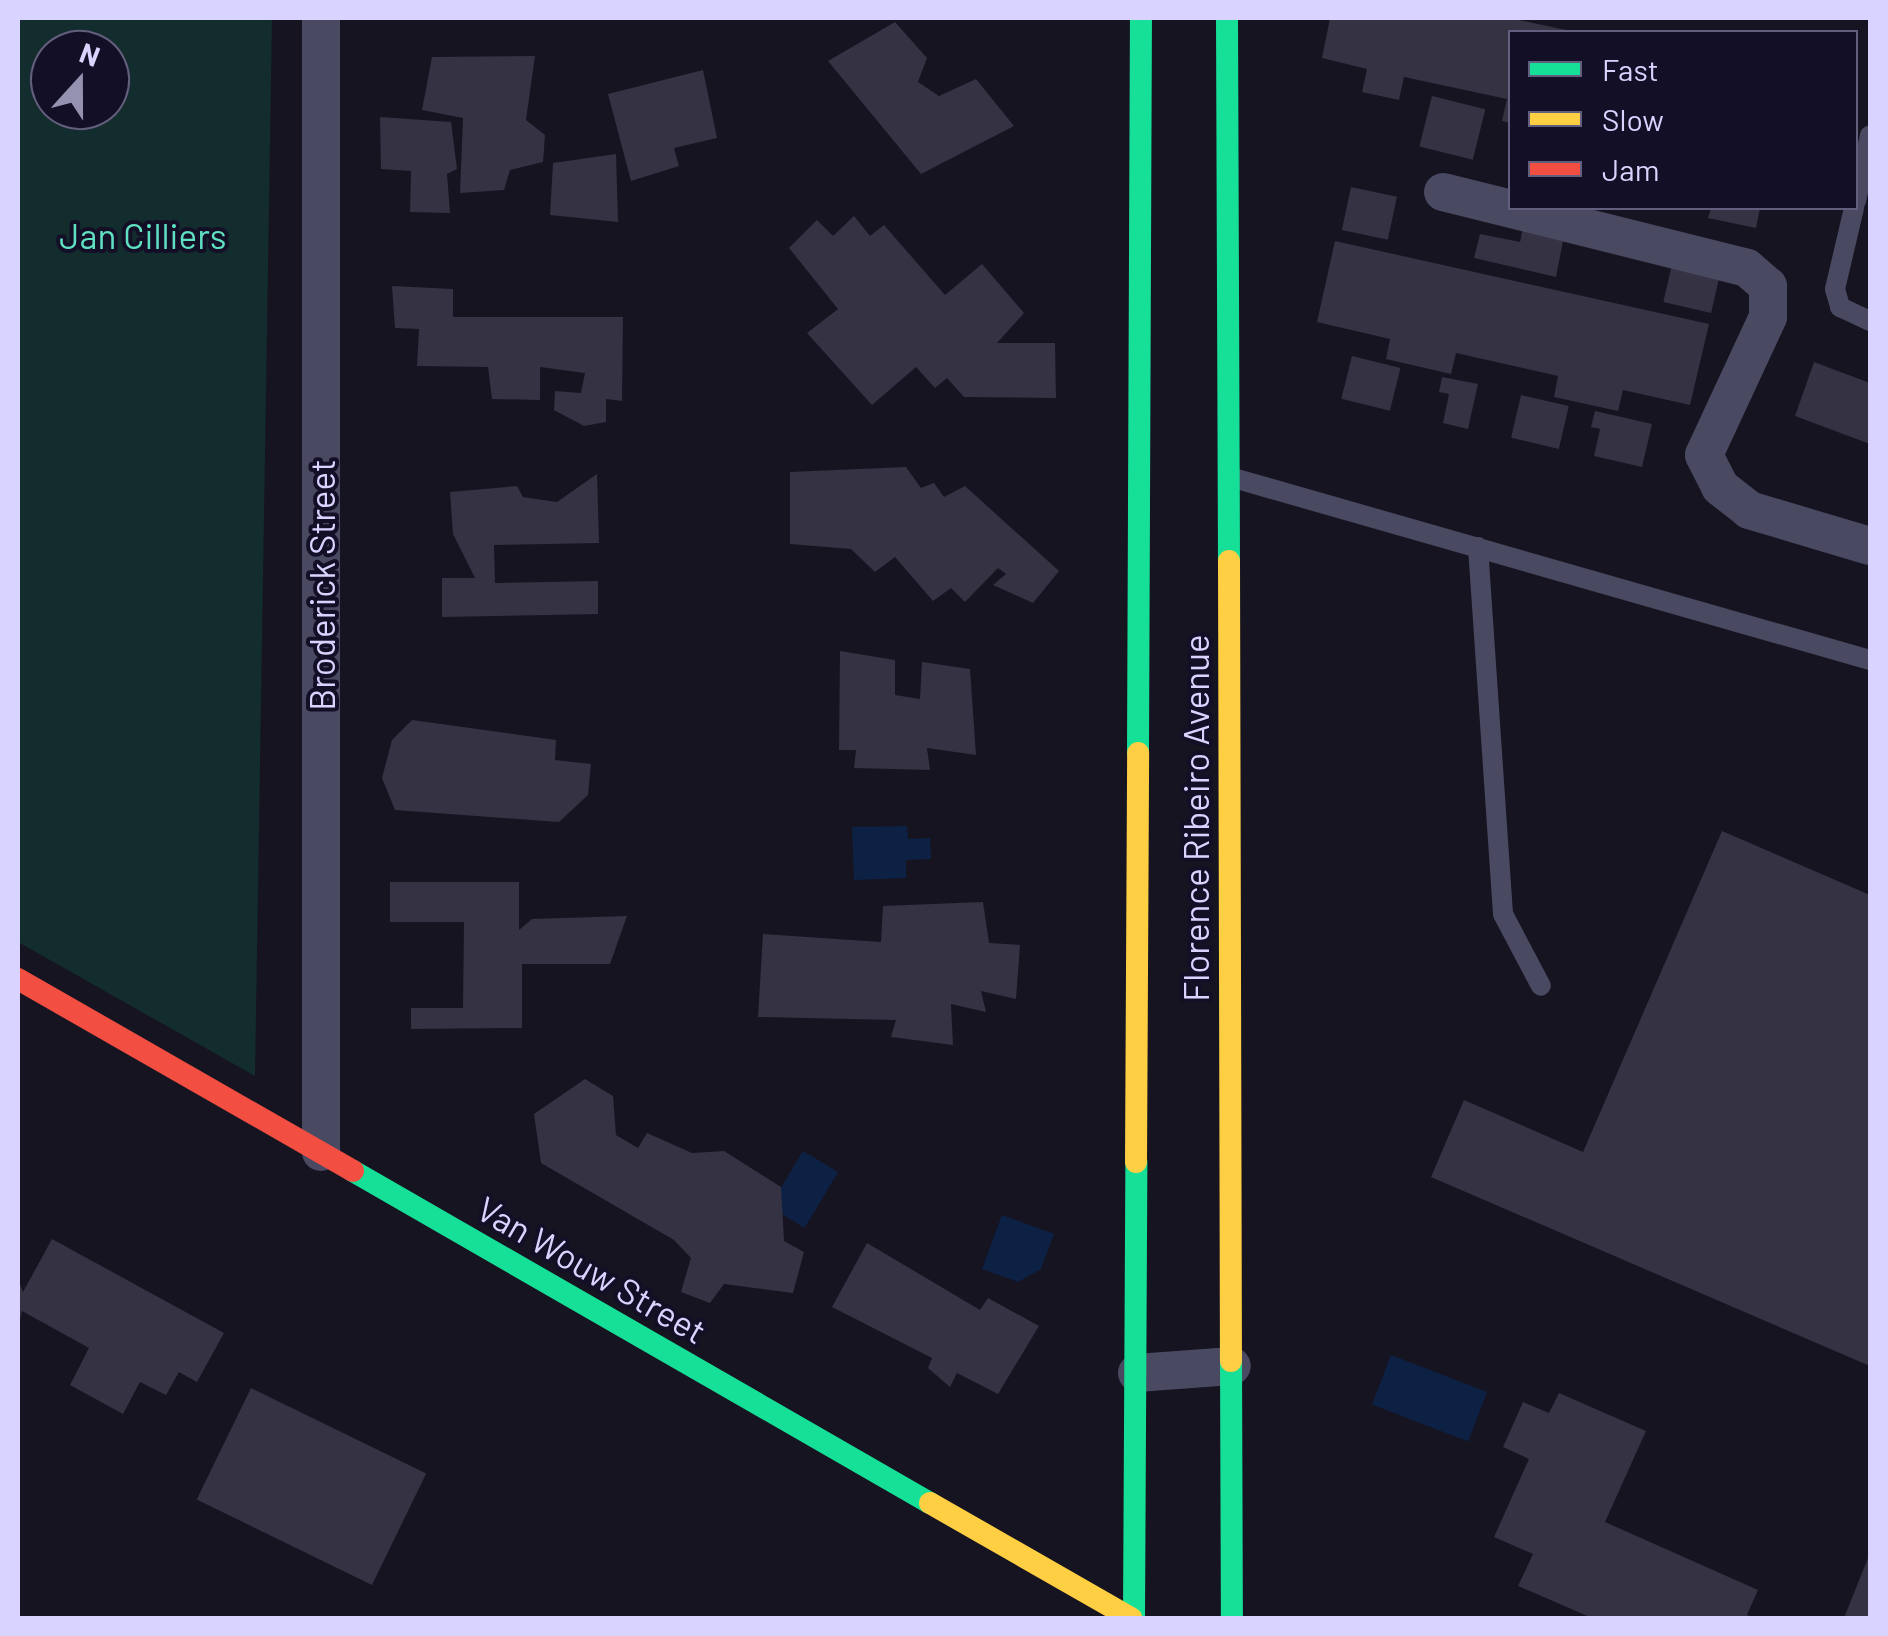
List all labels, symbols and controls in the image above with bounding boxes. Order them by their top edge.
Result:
north arrow [30,30,130,130]
legend [1508,30,1858,210]
text: N [75,35,105,73]
text: Fast [1602,51,1659,87]
text: Slow [1602,101,1664,137]
text: Jam [1602,151,1659,187]
park label: Jan Cilliers [59,214,227,256]
street label: Broderick Street [300,459,342,711]
street label: Florence Ribeiro Avenue [1174,634,1216,1002]
street label: Van Wouw Street [470,1186,714,1352]

